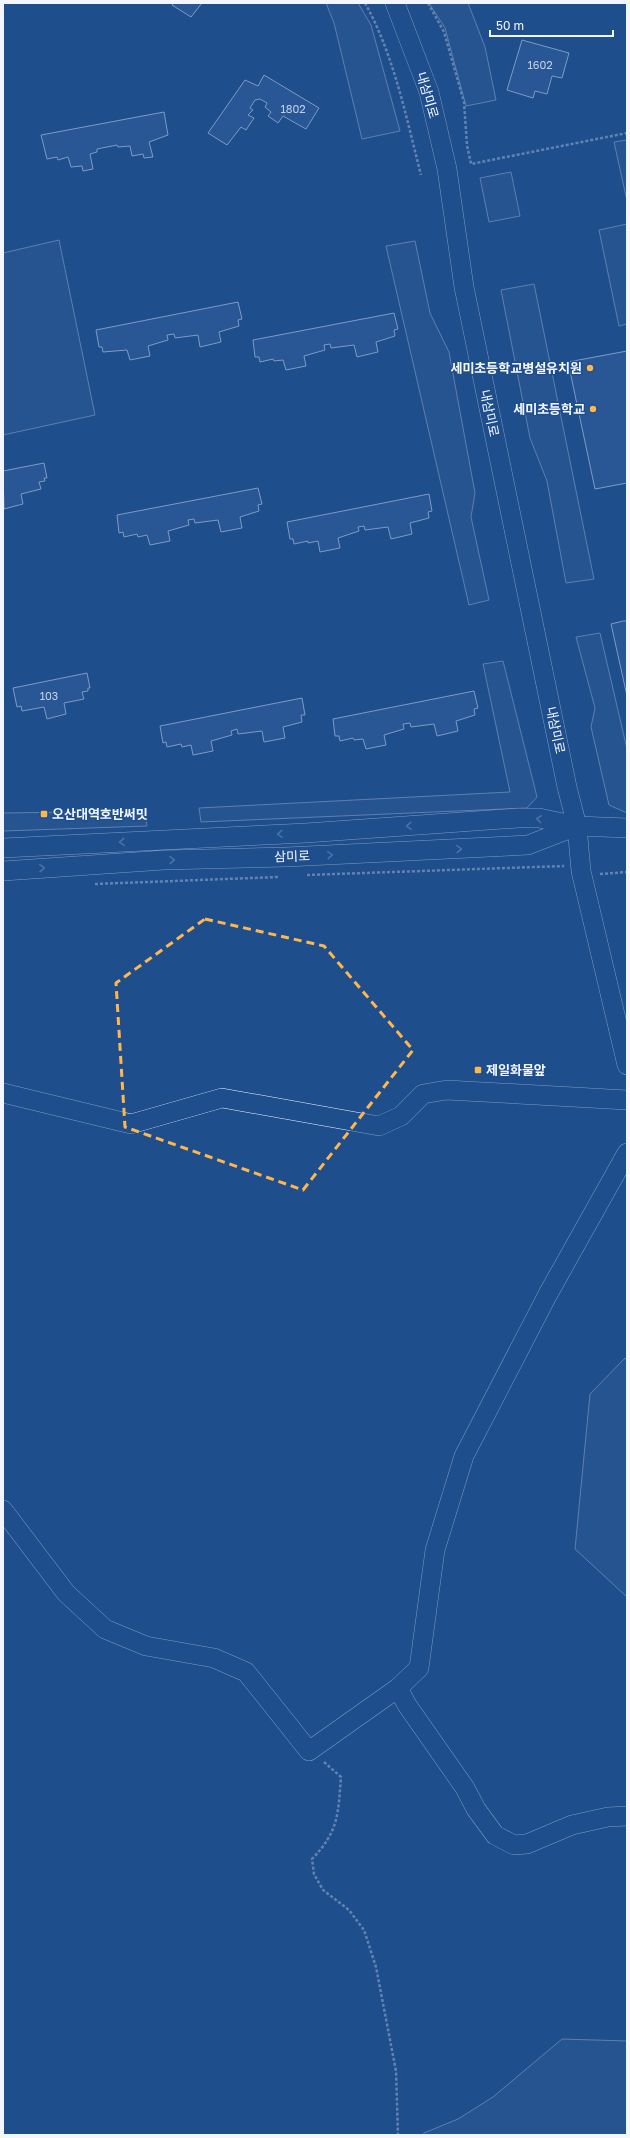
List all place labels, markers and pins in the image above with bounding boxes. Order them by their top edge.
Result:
place label: 세미초등학교병설유치원 [450,360,582,376]
marker: 세미초등학교병설유치원 [585,363,595,373]
place label: 세미초등학교 [513,401,585,417]
marker: 세미초등학교 [588,404,598,414]
place label: 오산대역호반써밋 [52,806,148,822]
marker: 오산대역호반써밋 [39,809,49,819]
place label: 제일화물앞 [486,1062,546,1078]
marker: 제일화물앞 [473,1065,483,1075]

